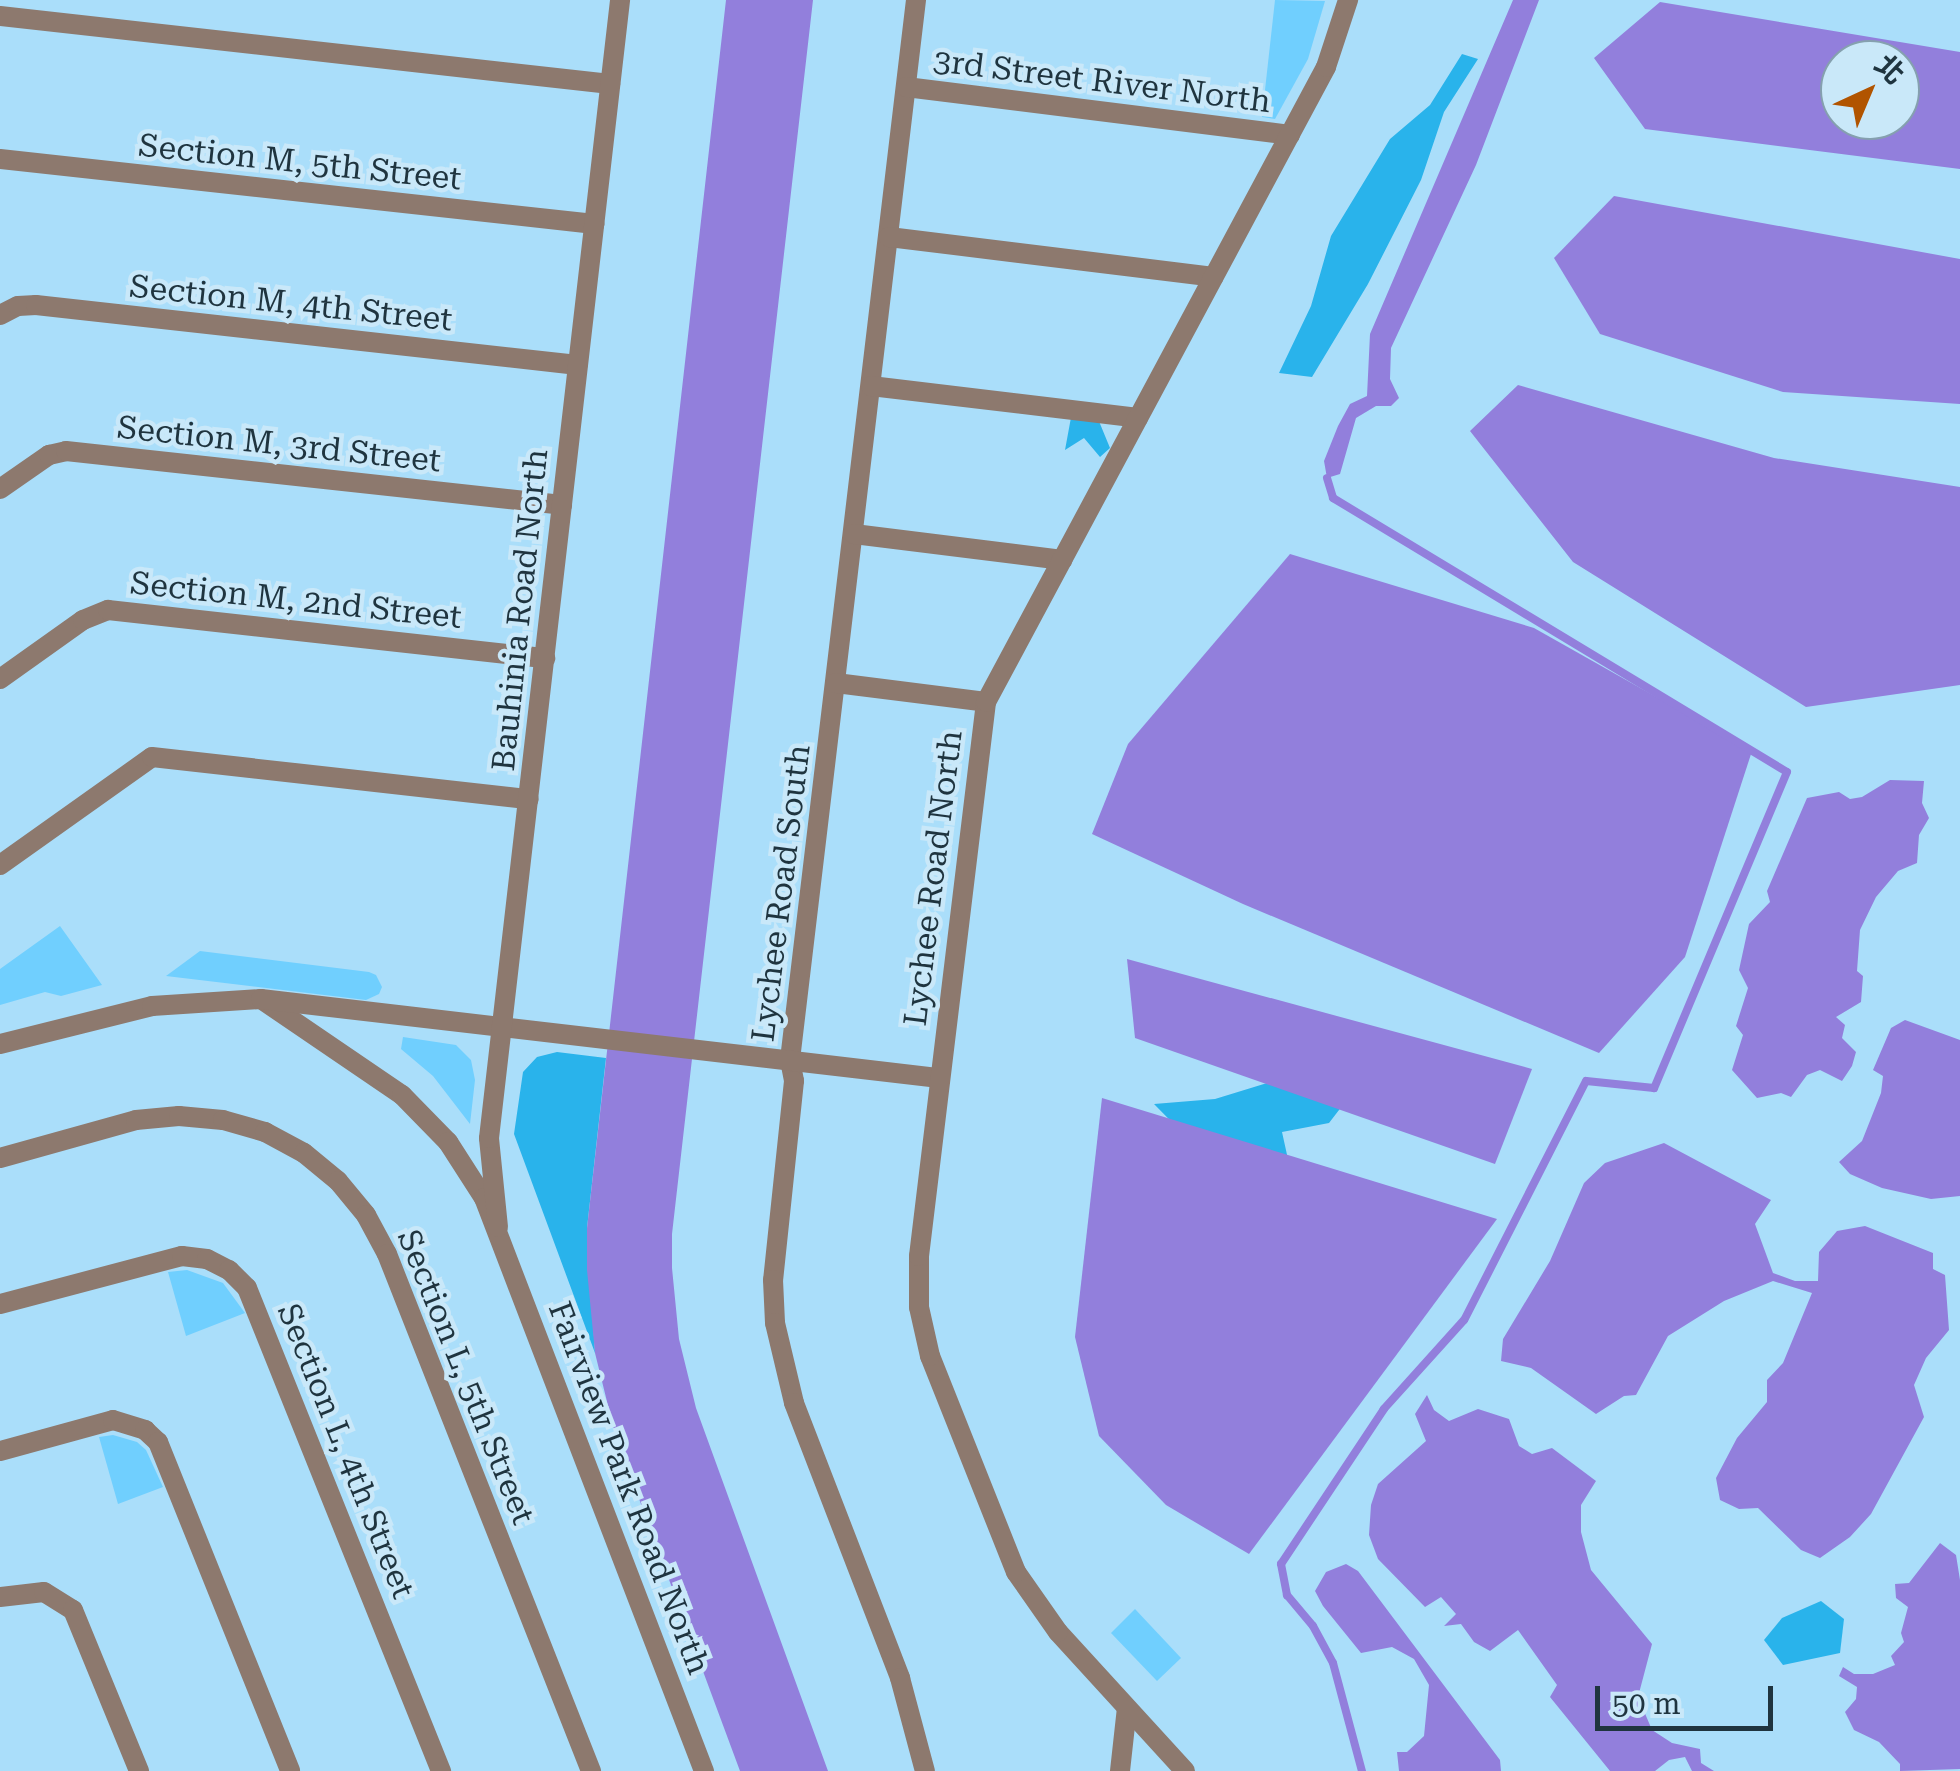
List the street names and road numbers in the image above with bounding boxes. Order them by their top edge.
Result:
street label: 3rd Street River North [931,41,1273,121]
street label: Section M, 5th Street [137,126,463,198]
street label: Section M, 4th Street [128,267,454,339]
street label: Section M, 3rd Street [115,408,443,480]
street label: Bauhinia Road North [484,447,556,773]
street label: Section M, 2nd Street [128,564,464,636]
street label: Lychee Road North [896,728,970,1028]
street label: Lychee Road South [744,742,818,1044]
street label: Section L, 5th Street [389,1224,543,1530]
street label: Fairview Park Road North [540,1296,718,1680]
street label: Section L, 4th Street [269,1298,423,1604]

